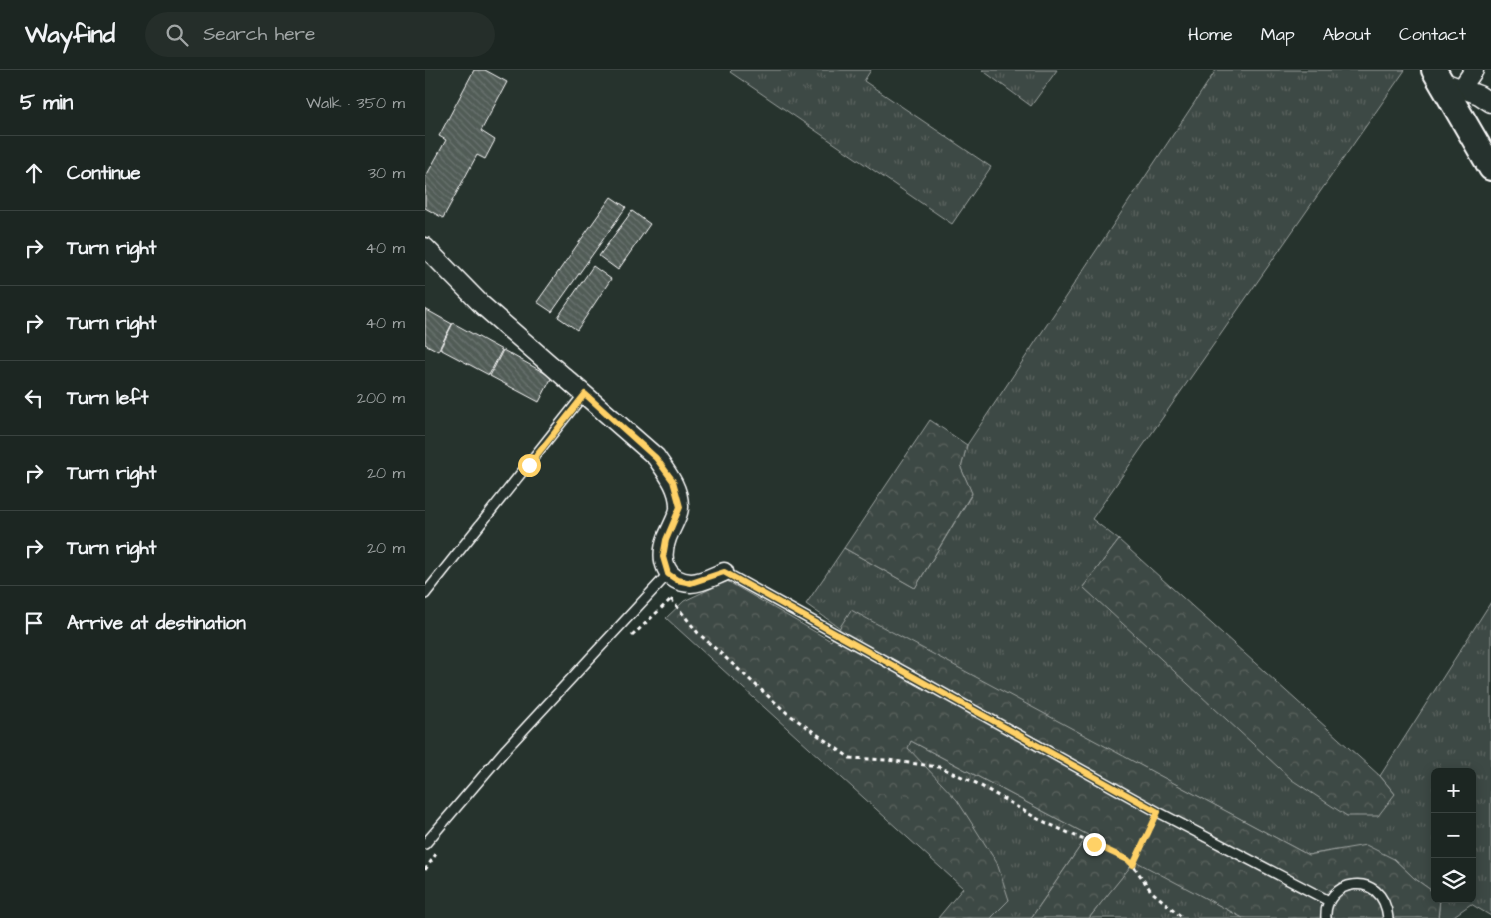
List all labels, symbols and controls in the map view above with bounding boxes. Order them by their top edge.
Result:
search box [145,12,495,57]
text: Wayfind [25,18,115,52]
icon: search [163,21,191,49]
text: Search here [203,21,315,48]
text: Home [1188,22,1233,47]
text: Map [1261,22,1295,47]
text: About [1323,22,1371,47]
text: Contact [1399,22,1466,47]
text: 5 min [20,88,73,117]
text: Walk · 350 m [306,92,405,114]
icon: ahead [20,159,48,187]
text: Continue [67,160,141,187]
text: 30 m [368,162,405,184]
icon: right [20,234,48,262]
text: Turn right [67,235,156,262]
text: 40 m [365,237,405,259]
icon: right [20,309,48,337]
text: Turn right [67,310,156,337]
text: 40 m [365,312,405,334]
icon: left [20,384,48,412]
text: Turn left [67,385,148,412]
text: 200 m [357,387,405,409]
route start [518,454,541,477]
icon: right [20,459,48,487]
text: Turn right [67,460,156,487]
text: 20 m [367,462,405,484]
icon: right [20,534,48,562]
text: Turn right [67,535,156,562]
text: 20 m [367,537,405,559]
icon: arrive [20,609,48,637]
text: Arrive at destination [67,610,246,637]
map controls [1431,768,1476,903]
button: + [1431,768,1476,813]
button: − [1431,813,1476,858]
route end [1083,833,1106,856]
button: layers [1431,858,1476,903]

